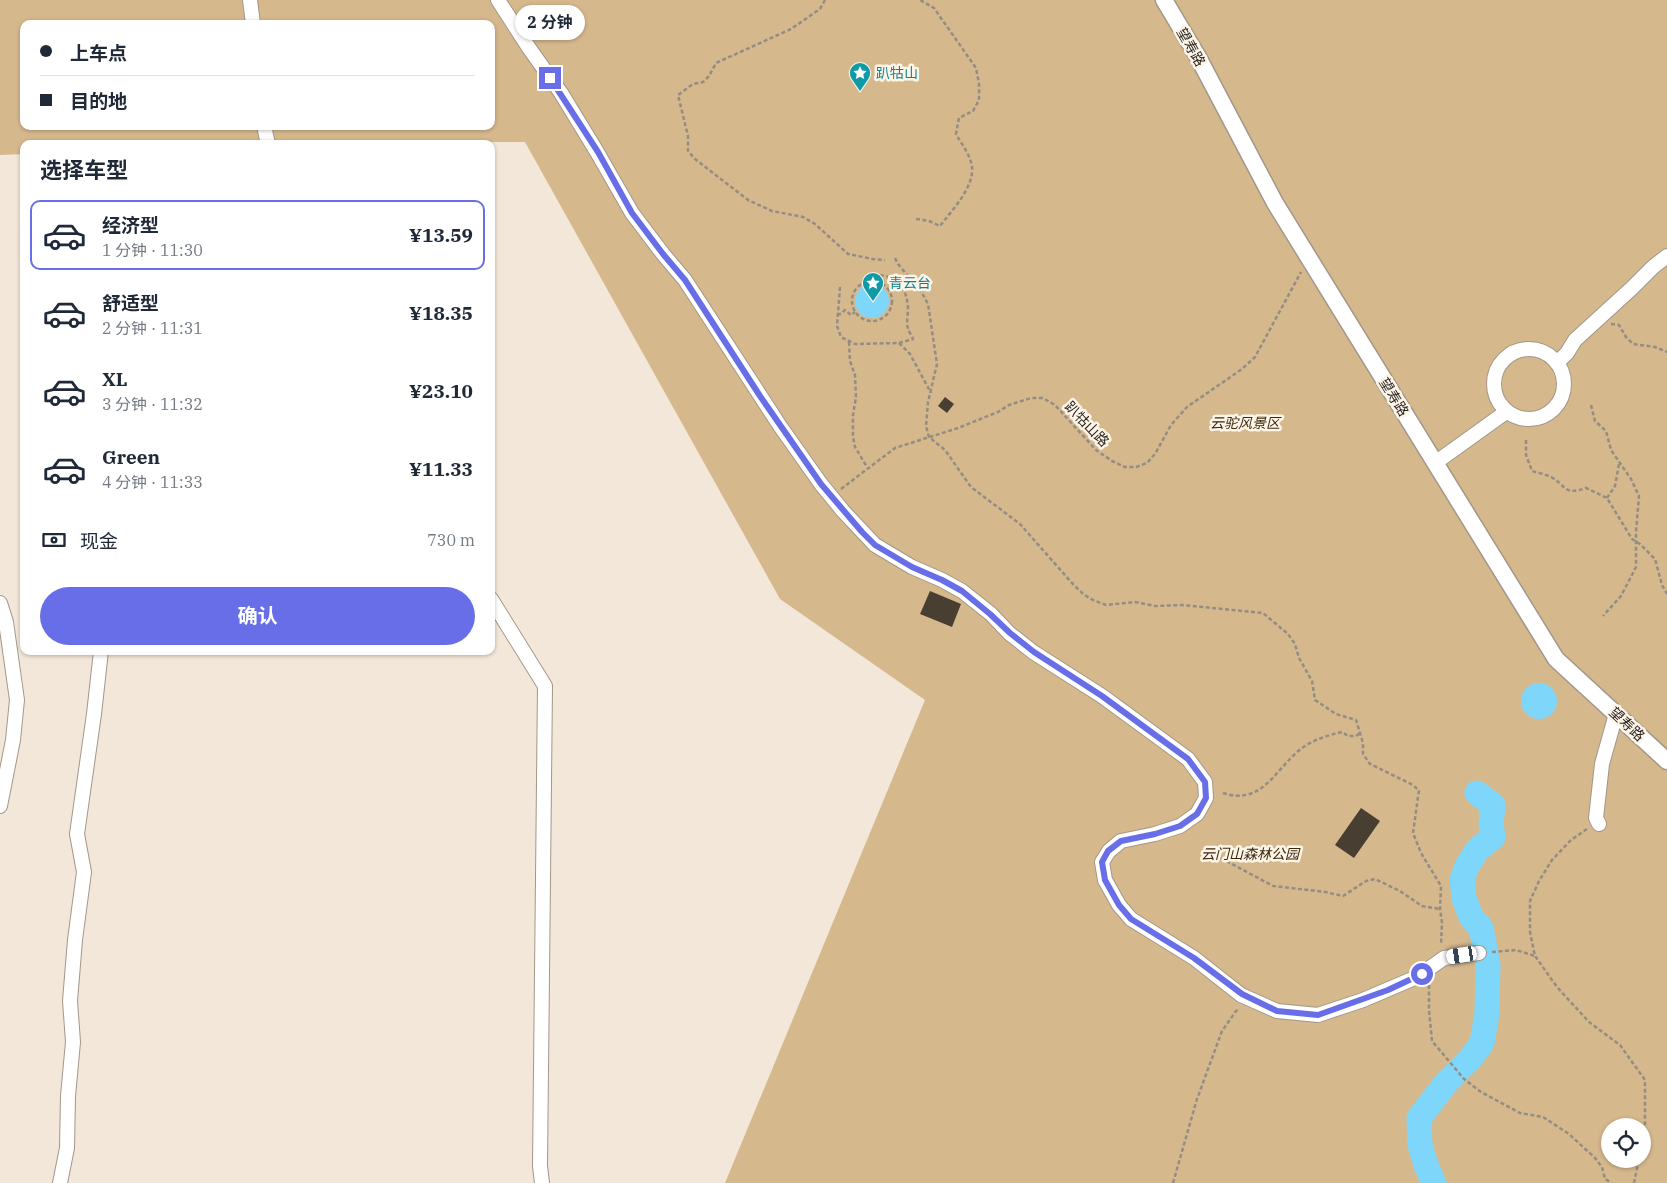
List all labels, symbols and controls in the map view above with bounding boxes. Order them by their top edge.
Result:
callout: 2 分钟 [515,5,585,40]
text: 2 分钟 [527,12,573,32]
street label: 望寿路 [1173,24,1209,70]
text: 上车点 [70,41,127,65]
place icon: 趴牯山 [848,61,872,92]
place label: 趴牯山 [876,64,918,82]
route end [539,67,561,89]
text: 目的地 [70,89,127,113]
text: 选择车型 [40,155,128,184]
icon: car [42,213,87,258]
text: 经济型 [102,213,159,237]
text: ¥13.59 [409,223,473,247]
text: 1 分钟 · 11:30 [102,240,203,260]
place icon: 青云台 [861,271,885,302]
place label: 青云台 [889,274,931,292]
icon: car [42,291,87,336]
text: 舒适型 [102,291,159,315]
text: ¥18.35 [409,301,473,325]
text: 2 分钟 · 11:31 [102,318,203,338]
text: XL [102,367,128,391]
icon: car [42,369,87,414]
street label: 望寿路 [1375,374,1413,420]
text: ¥23.10 [409,379,473,403]
text: 3 分钟 · 11:32 [102,394,203,414]
street label: 趴牯山路 [1061,398,1113,450]
park label: 云驼风景区 [1210,414,1282,432]
text: Green [102,445,160,469]
icon: car [42,447,87,492]
text: ¥11.33 [409,457,473,481]
text: 4 分钟 · 11:33 [102,472,203,492]
icon: cash [40,526,68,554]
text: 现金 [80,529,118,553]
text: 730 m [427,530,475,550]
button: 确认 [40,587,475,645]
street label: 望寿路 [1606,703,1648,745]
park label: 云门山森林公园 [1201,845,1301,863]
car [1446,945,1477,965]
route start [1411,963,1433,985]
map controls [1601,1118,1651,1168]
button: locate [1601,1118,1651,1168]

